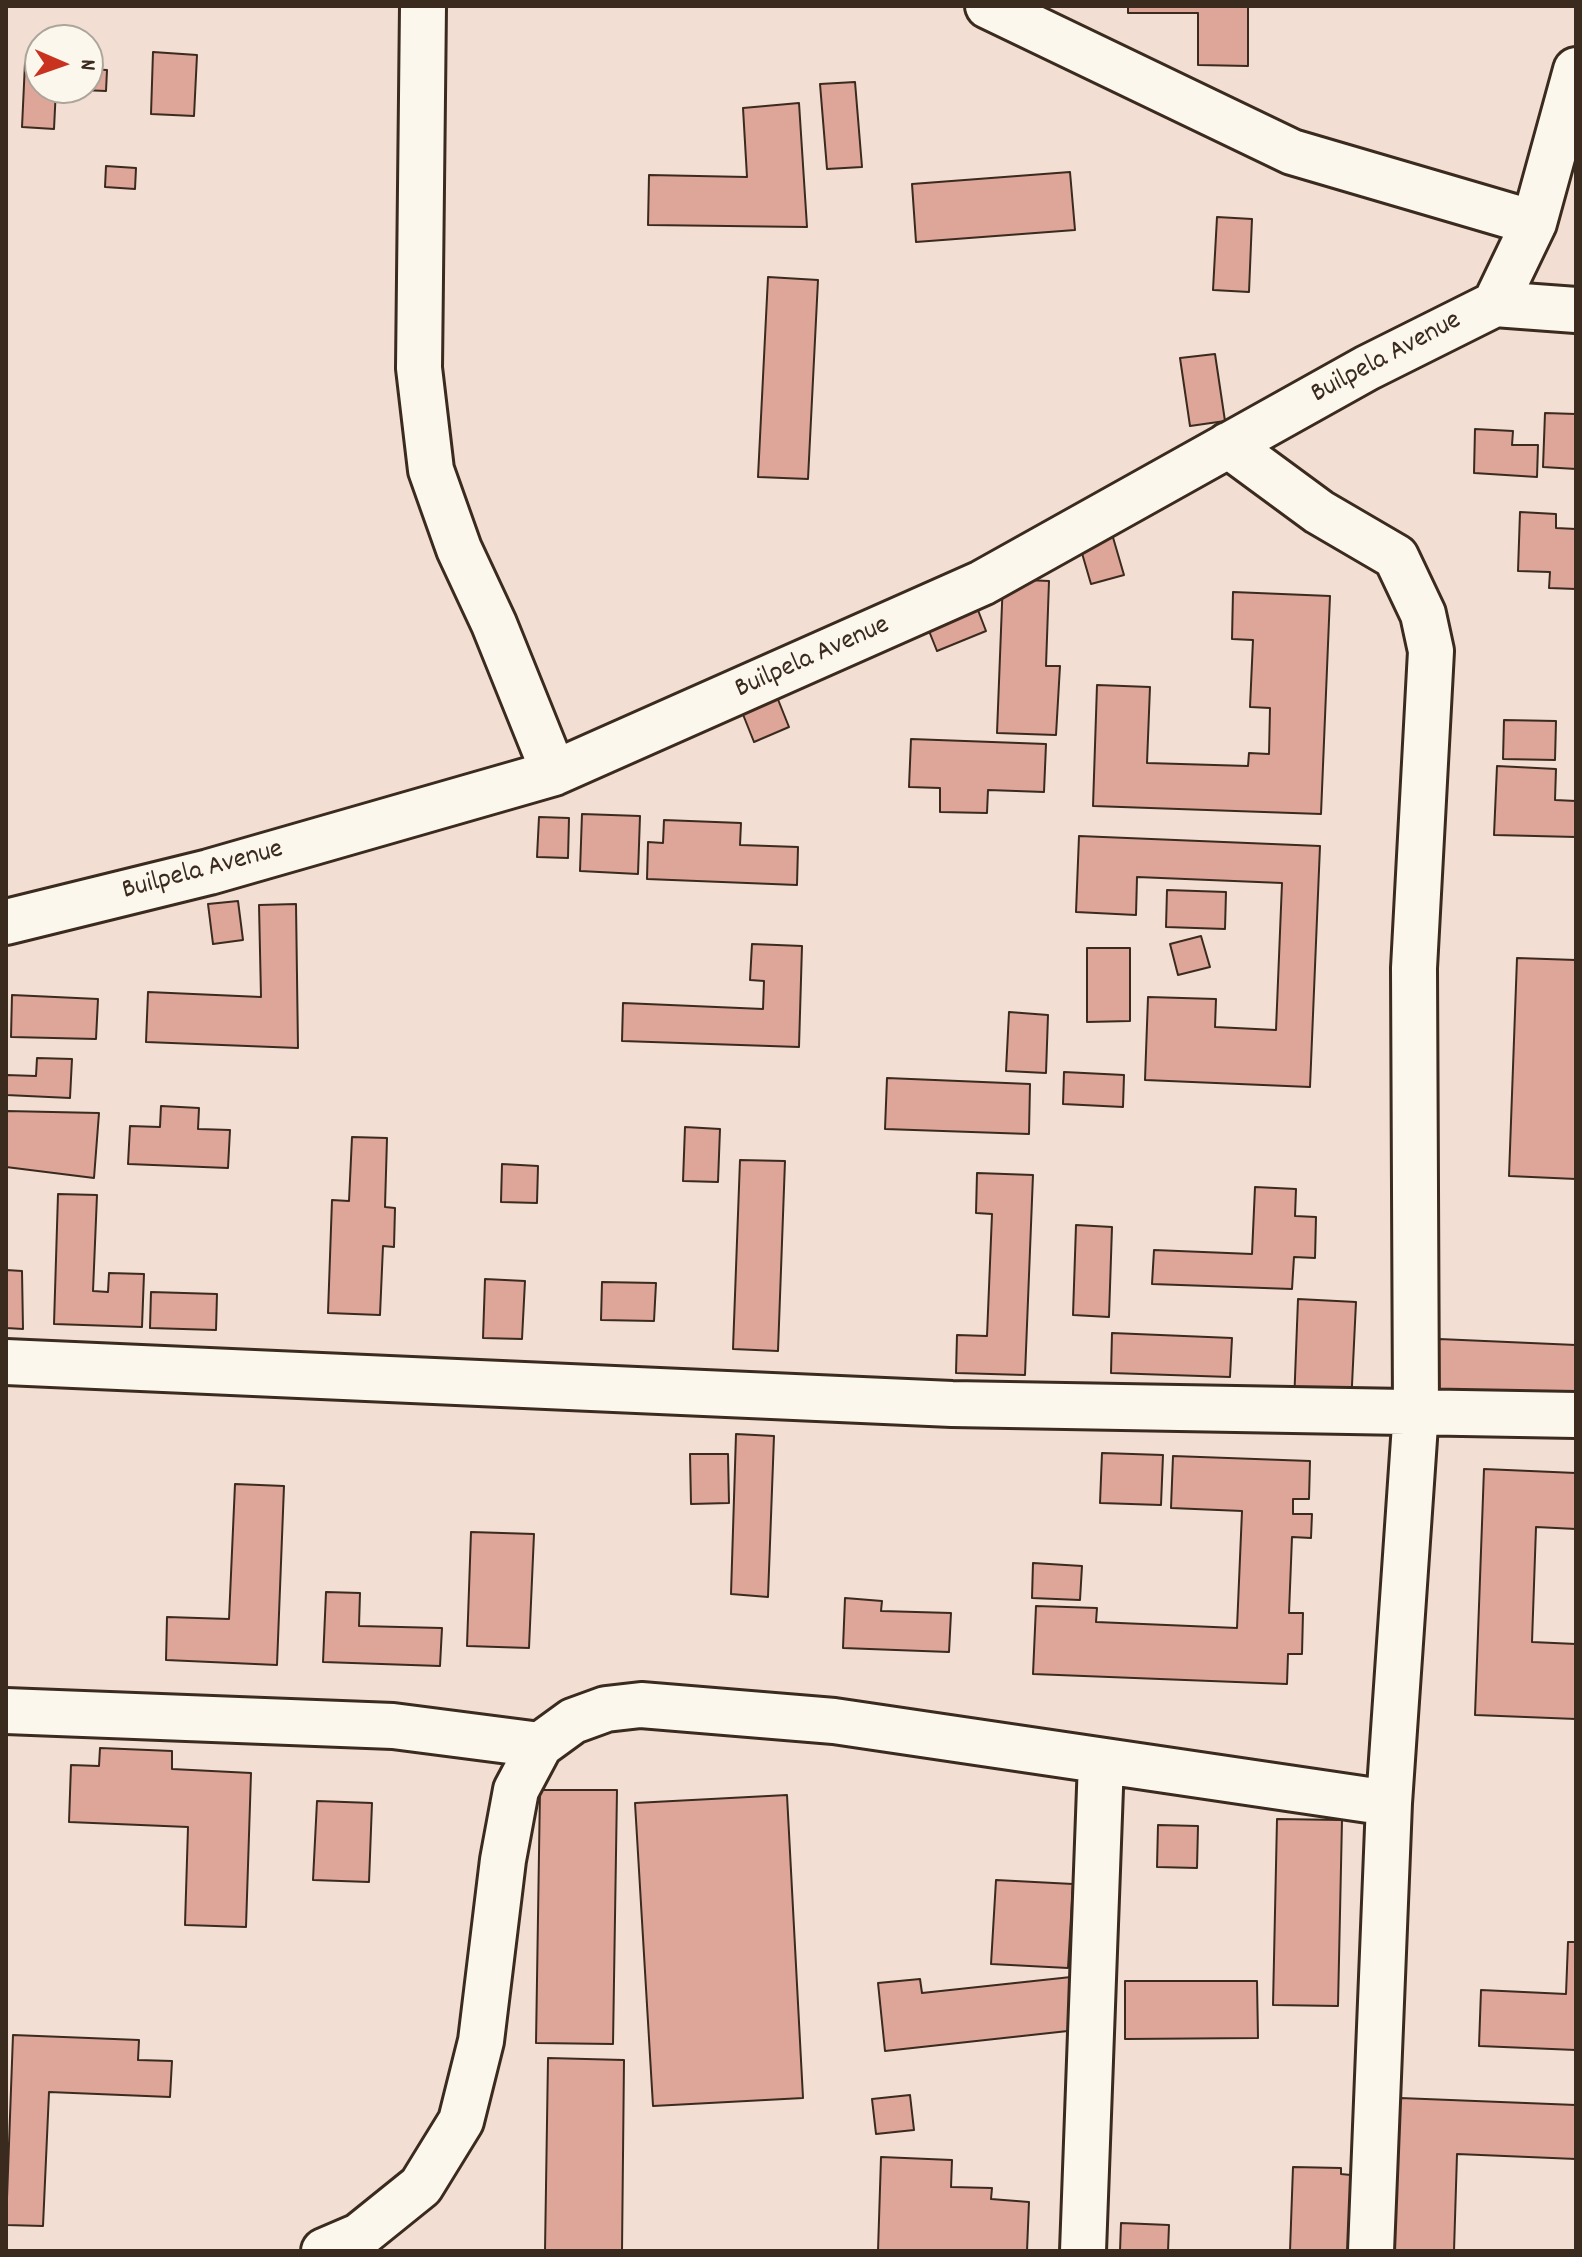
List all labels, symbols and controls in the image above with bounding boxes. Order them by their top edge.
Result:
north arrow [24,24,104,104]
text: N [71,59,102,71]
street label: Builpela Avenue [1306,305,1468,413]
street label: Builpela Avenue [731,610,895,708]
street label: Builpela Avenue [119,834,287,910]

